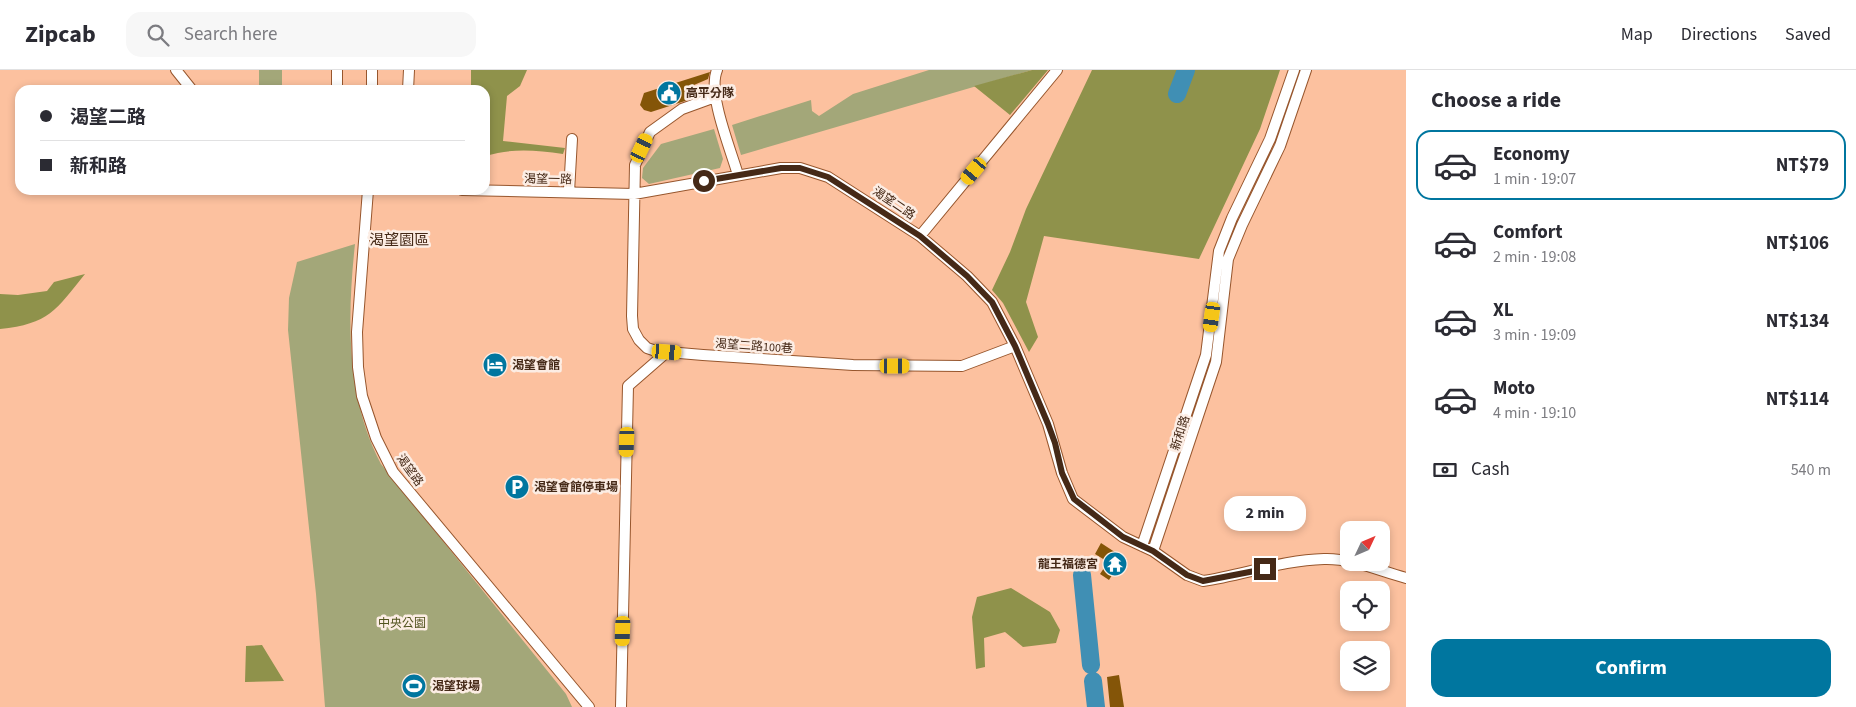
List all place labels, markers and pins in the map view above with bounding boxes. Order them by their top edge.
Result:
public building icon: 高平分隊 [656,80,682,106]
place label: 高平分隊 [686,85,734,102]
hotel icon: 渴望會館 [482,352,508,378]
place label: 渴望會館 [512,357,560,374]
parking icon: 渴望會館停車場 [504,474,530,500]
place label: 渴望會館停車場 [534,479,618,496]
temple icon: 龍王福德宮 [1102,551,1128,577]
place label: 龍王福德宮 [1038,556,1098,573]
sports icon: 渴望球場 [401,673,427,699]
place label: 渴望球場 [432,678,480,695]

